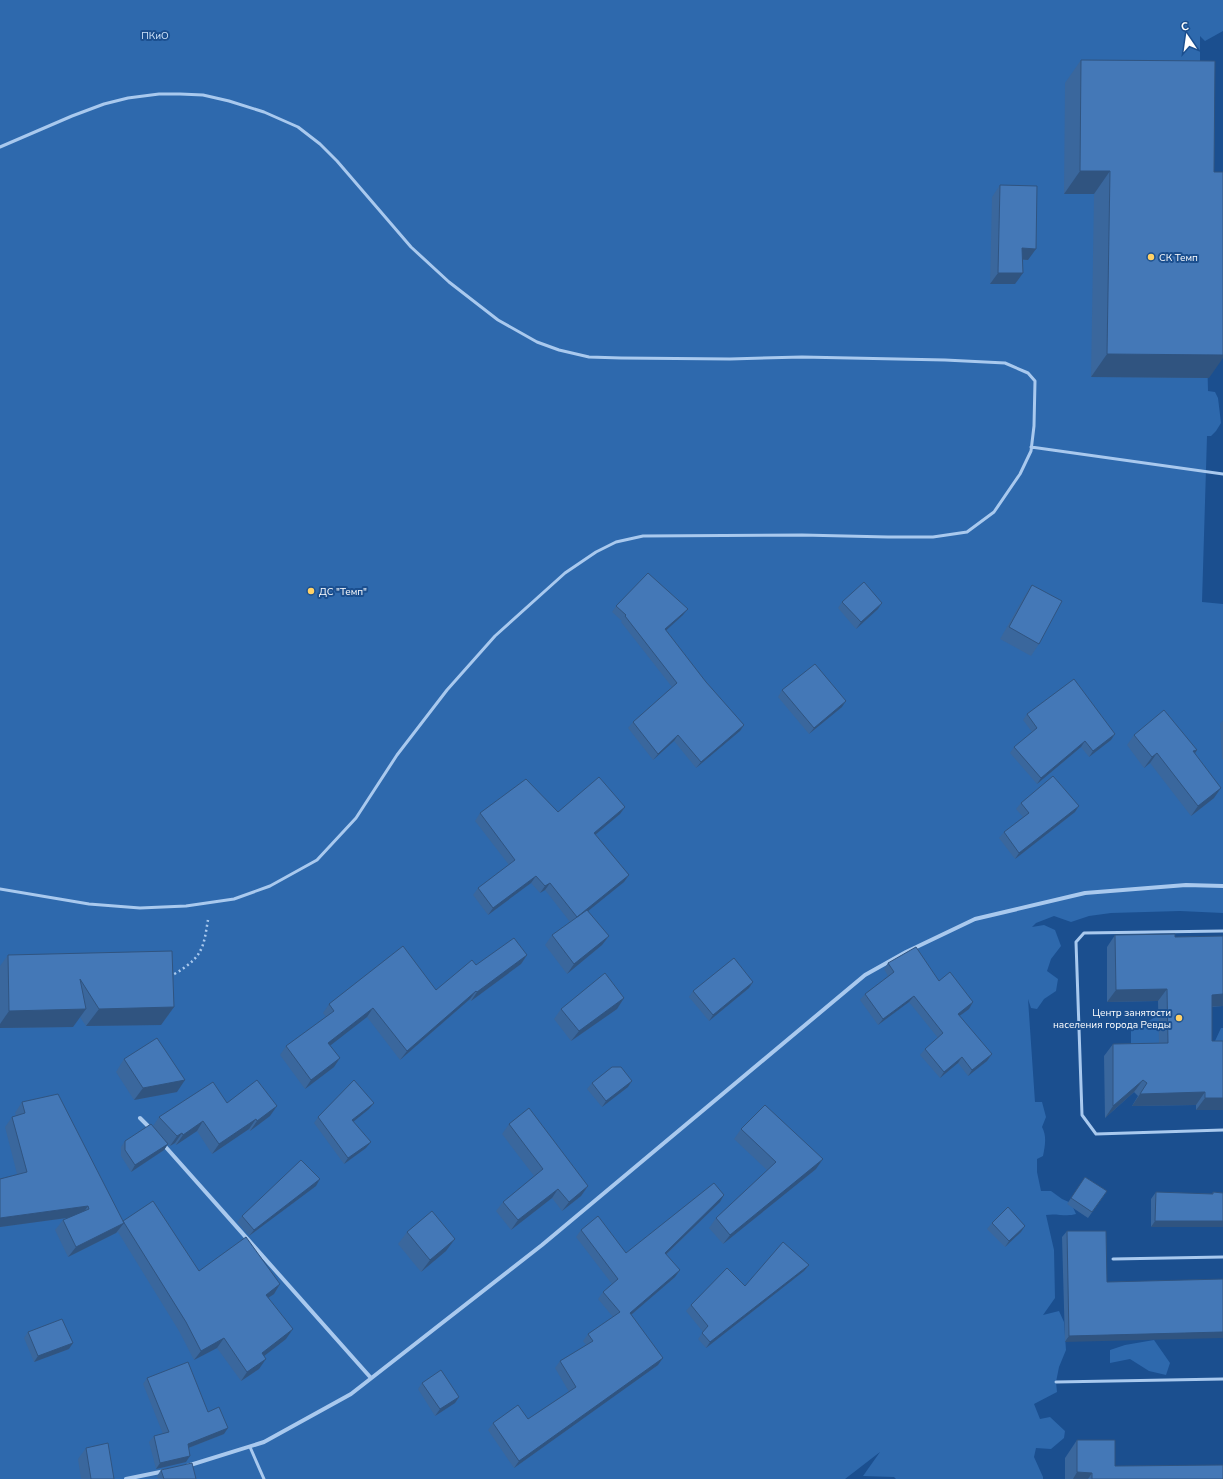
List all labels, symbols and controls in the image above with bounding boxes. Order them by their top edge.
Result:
north arrow [1167,16,1207,56]
text: С [1180,18,1191,35]
park label: ПКиО [141,29,169,43]
place label: СК Темп [1159,251,1198,265]
marker: СК Темп [1146,252,1156,262]
place label: ДС "Темп" [319,585,367,599]
marker: ДС "Темп" [306,586,316,596]
place label: Центр занятости населения города Ревды [1053,1006,1171,1032]
marker: Центр занятости населения города Ревды [1174,1013,1184,1023]

